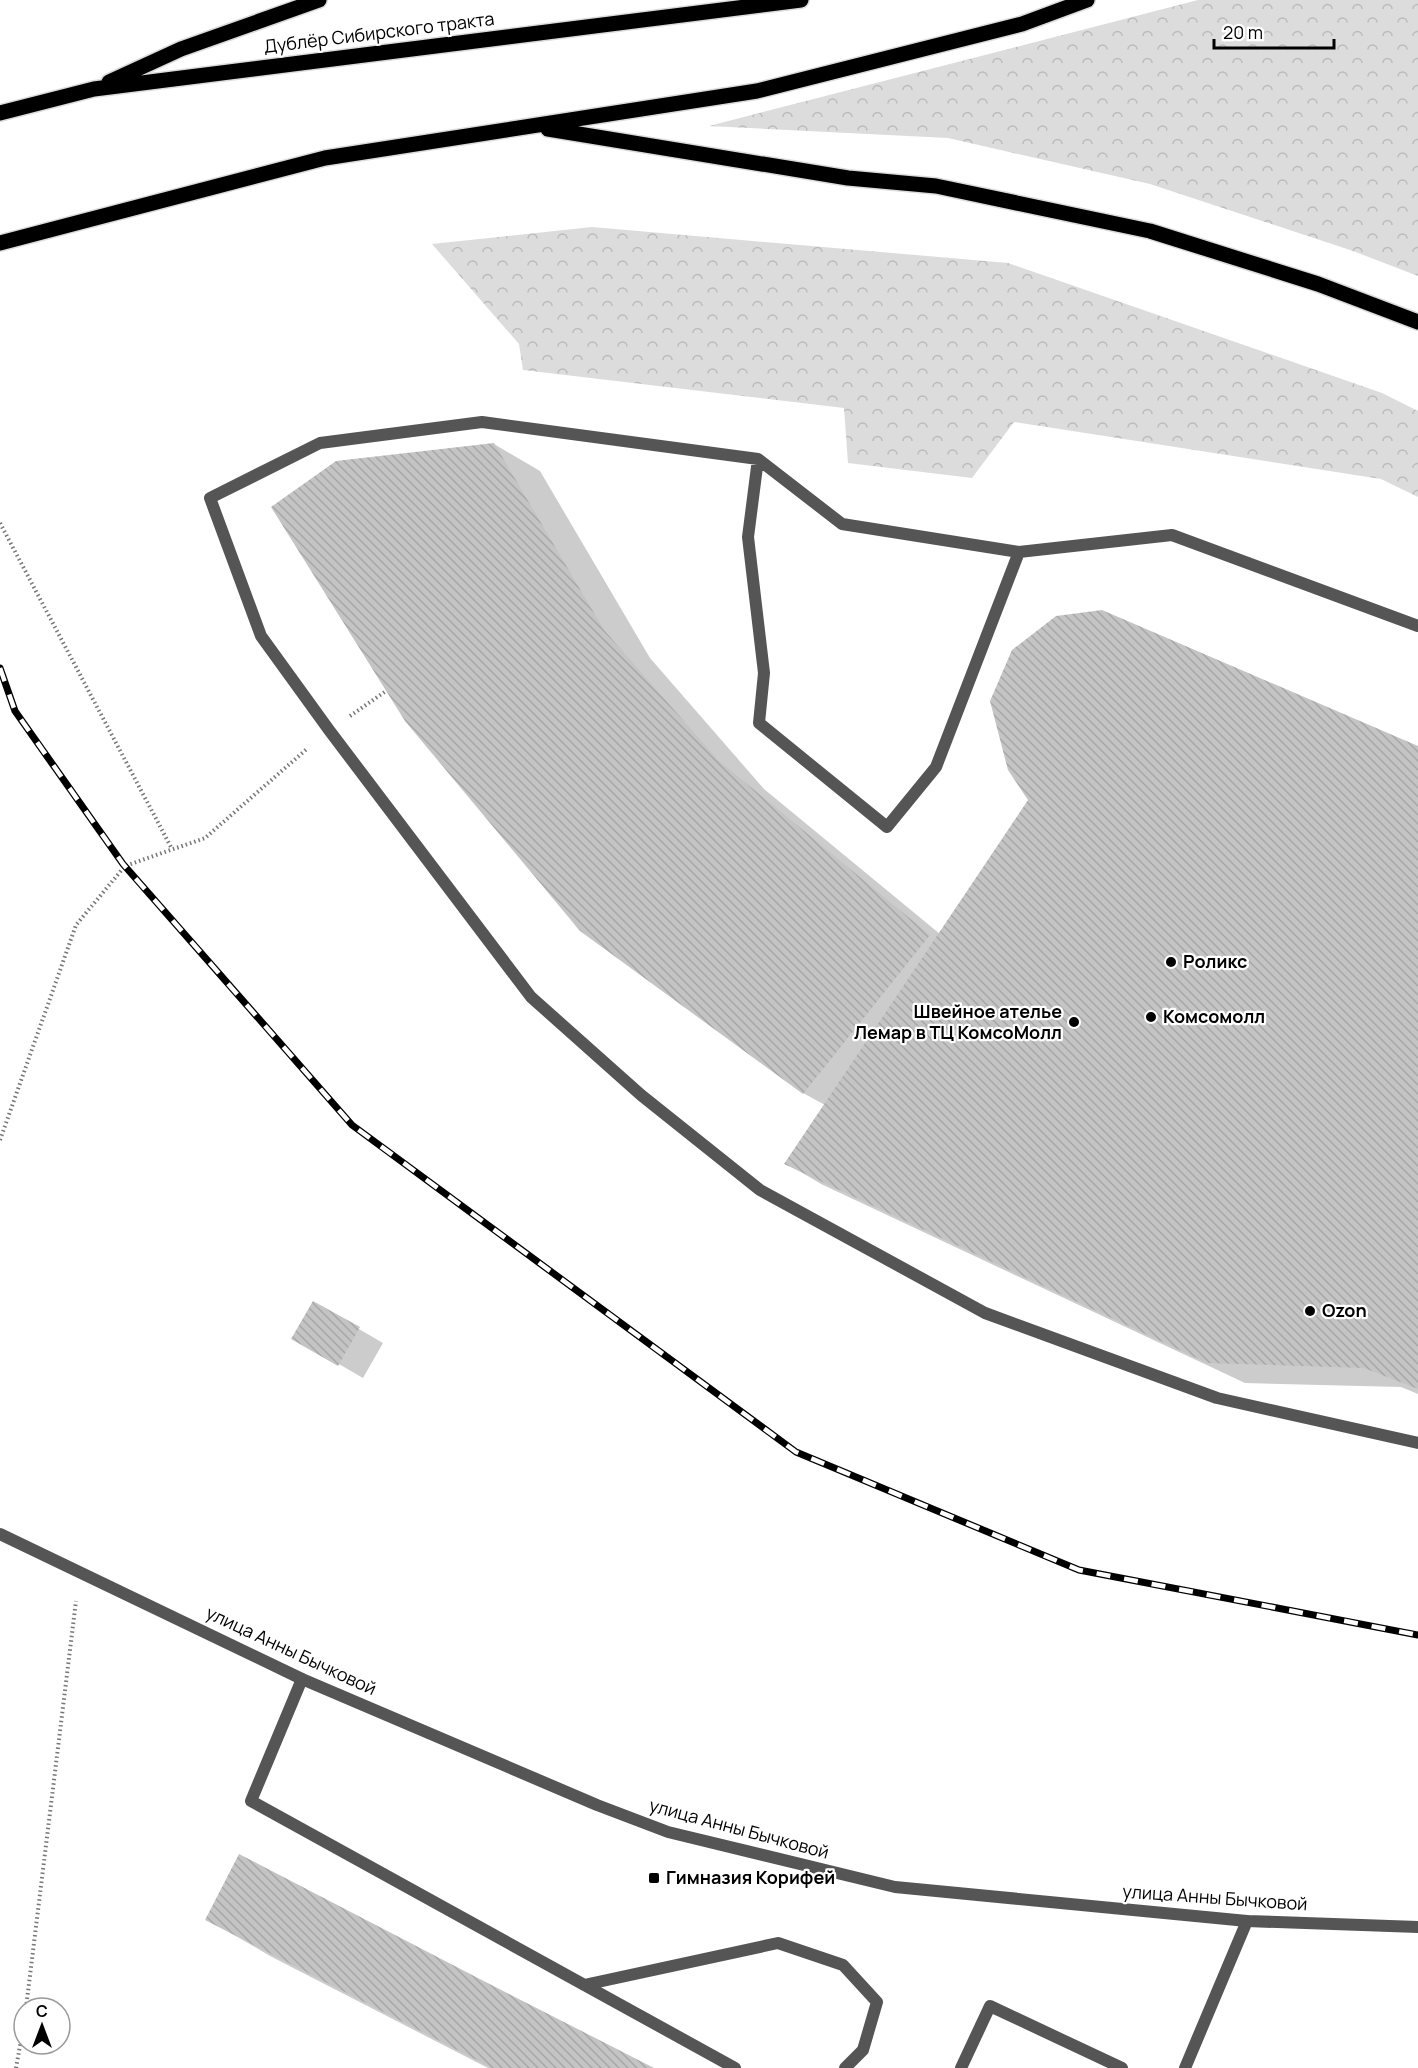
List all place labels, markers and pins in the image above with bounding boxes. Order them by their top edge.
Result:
place label: Роликс [1183,949,1247,973]
marker: Роликс [1164,955,1178,969]
place label: Швейное ателье Лемар в ТЦ КомсоМолл [854,999,1062,1044]
place label: Комсомолл [1163,1004,1265,1028]
marker: Комсомолл [1144,1010,1158,1024]
marker: Швейное ателье Лемар в ТЦ КомсоМолл [1067,1015,1081,1029]
place label: Ozon [1322,1298,1367,1322]
marker: Ozon [1303,1304,1317,1318]
place label: Гимназия Корифей [666,1865,835,1889]
marker: Гимназия Корифей [647,1871,661,1885]

